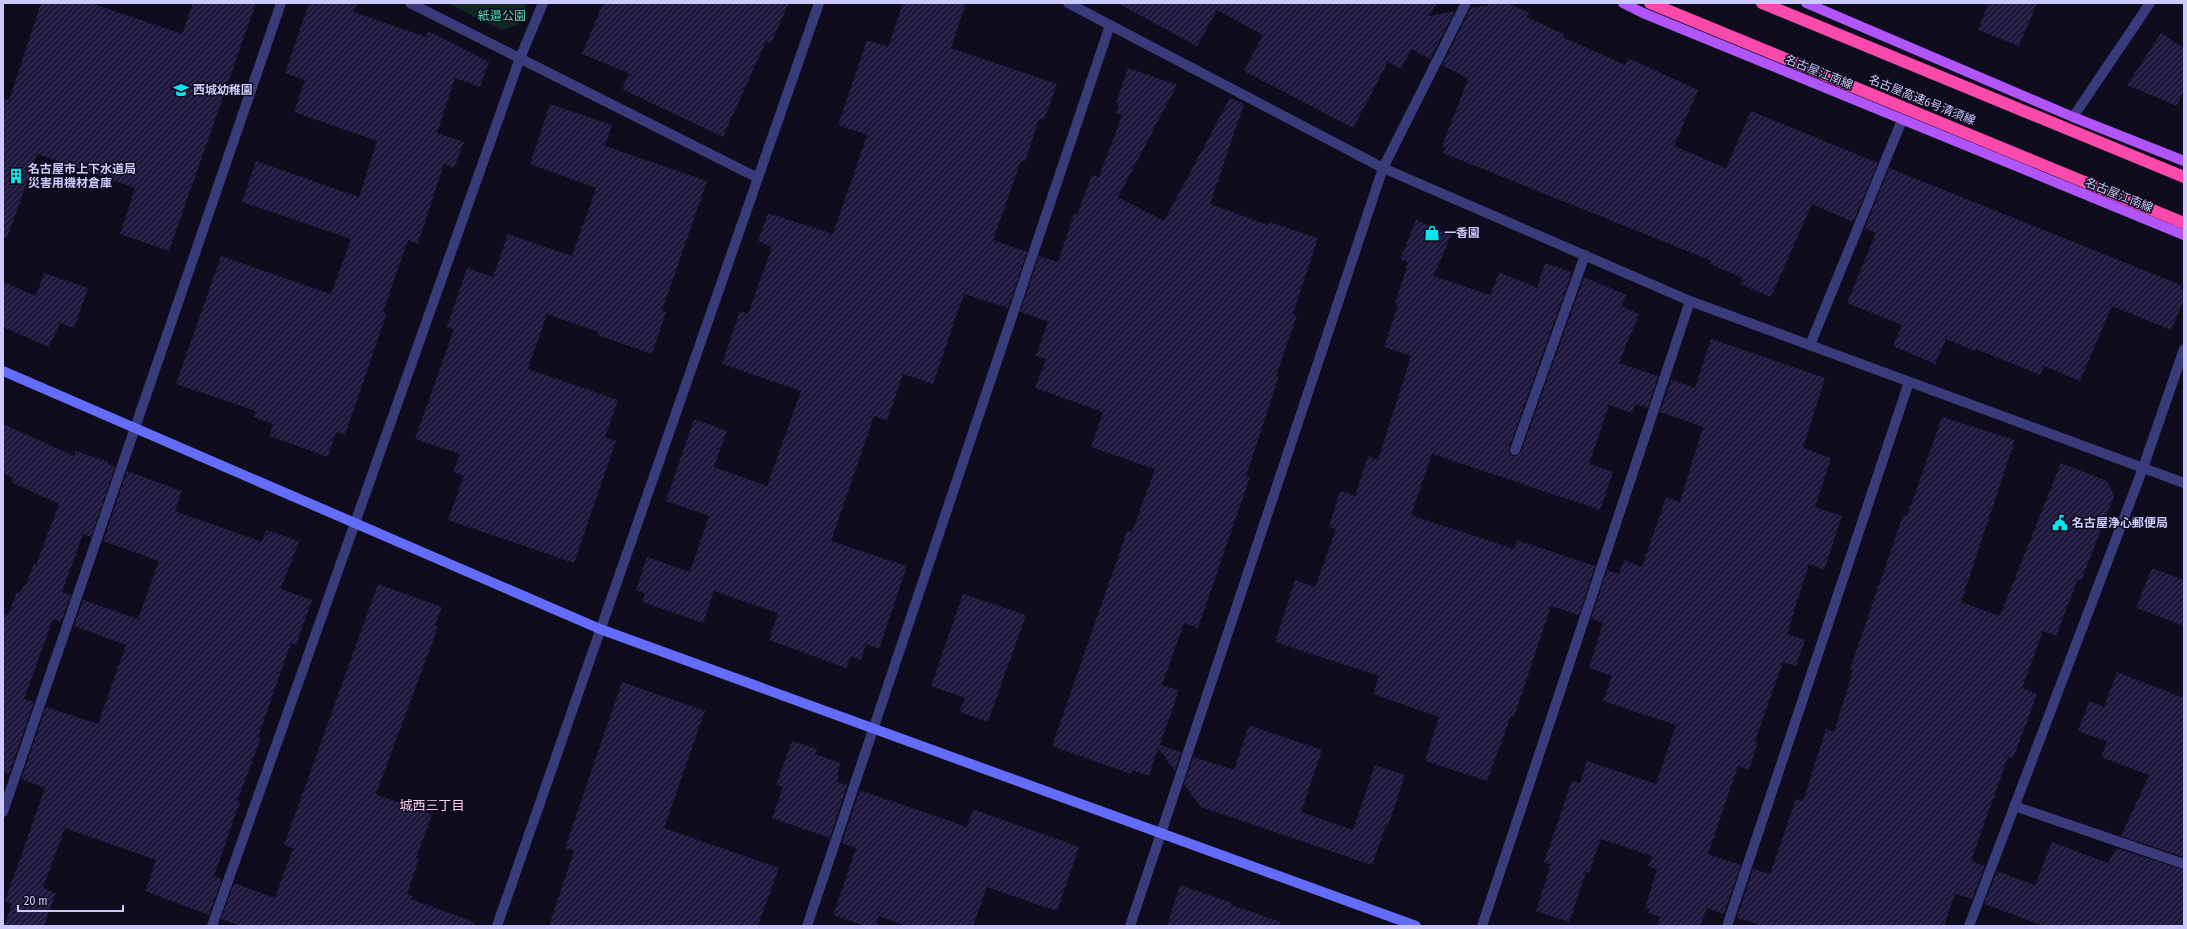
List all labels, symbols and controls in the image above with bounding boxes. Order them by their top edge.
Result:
park label: 紙邉公園 [478,9,526,23]
street label: 名古屋江南線 [1783,52,1855,92]
street label: 名古屋高速6号清須線 [1867,72,1977,128]
school or university icon: 西城幼稚園 [172,81,190,99]
place label: 西城幼稚園 [193,83,253,97]
place label: 名古屋市上下水道局 災害用機材倉庫 [28,162,136,190]
building icon: 名古屋市上下水道局 災害用機材倉庫 [7,167,25,185]
street label: 名古屋江南線 [2083,175,2155,215]
shop icon: 一香園 [1423,224,1441,242]
place label: 一香園 [1444,226,1480,240]
public building icon: 名古屋浄心郵便局 [2051,514,2069,532]
place label: 名古屋浄心郵便局 [2072,516,2168,530]
district label: 城西三丁目 [399,798,465,813]
scale bar [18,887,123,913]
text: 20 m [24,894,48,908]

